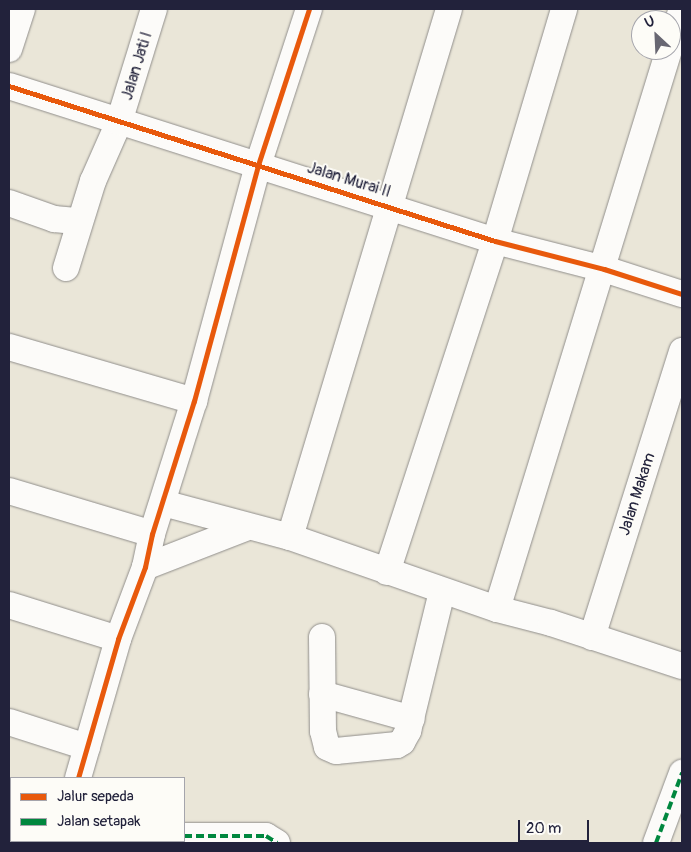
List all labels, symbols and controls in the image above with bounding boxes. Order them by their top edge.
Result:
north arrow [631,10,681,60]
text: U [642,12,658,32]
street label: Jalan Jati I [118,30,156,102]
street label: Jalan Murai II [305,158,393,202]
street label: Jalan Makam [615,450,659,538]
legend [10,777,185,842]
text: Jalur sepeda [57,787,134,806]
scale bar [521,810,592,842]
text: Jalan setapak [57,812,140,831]
text: 20 m [526,819,561,838]

